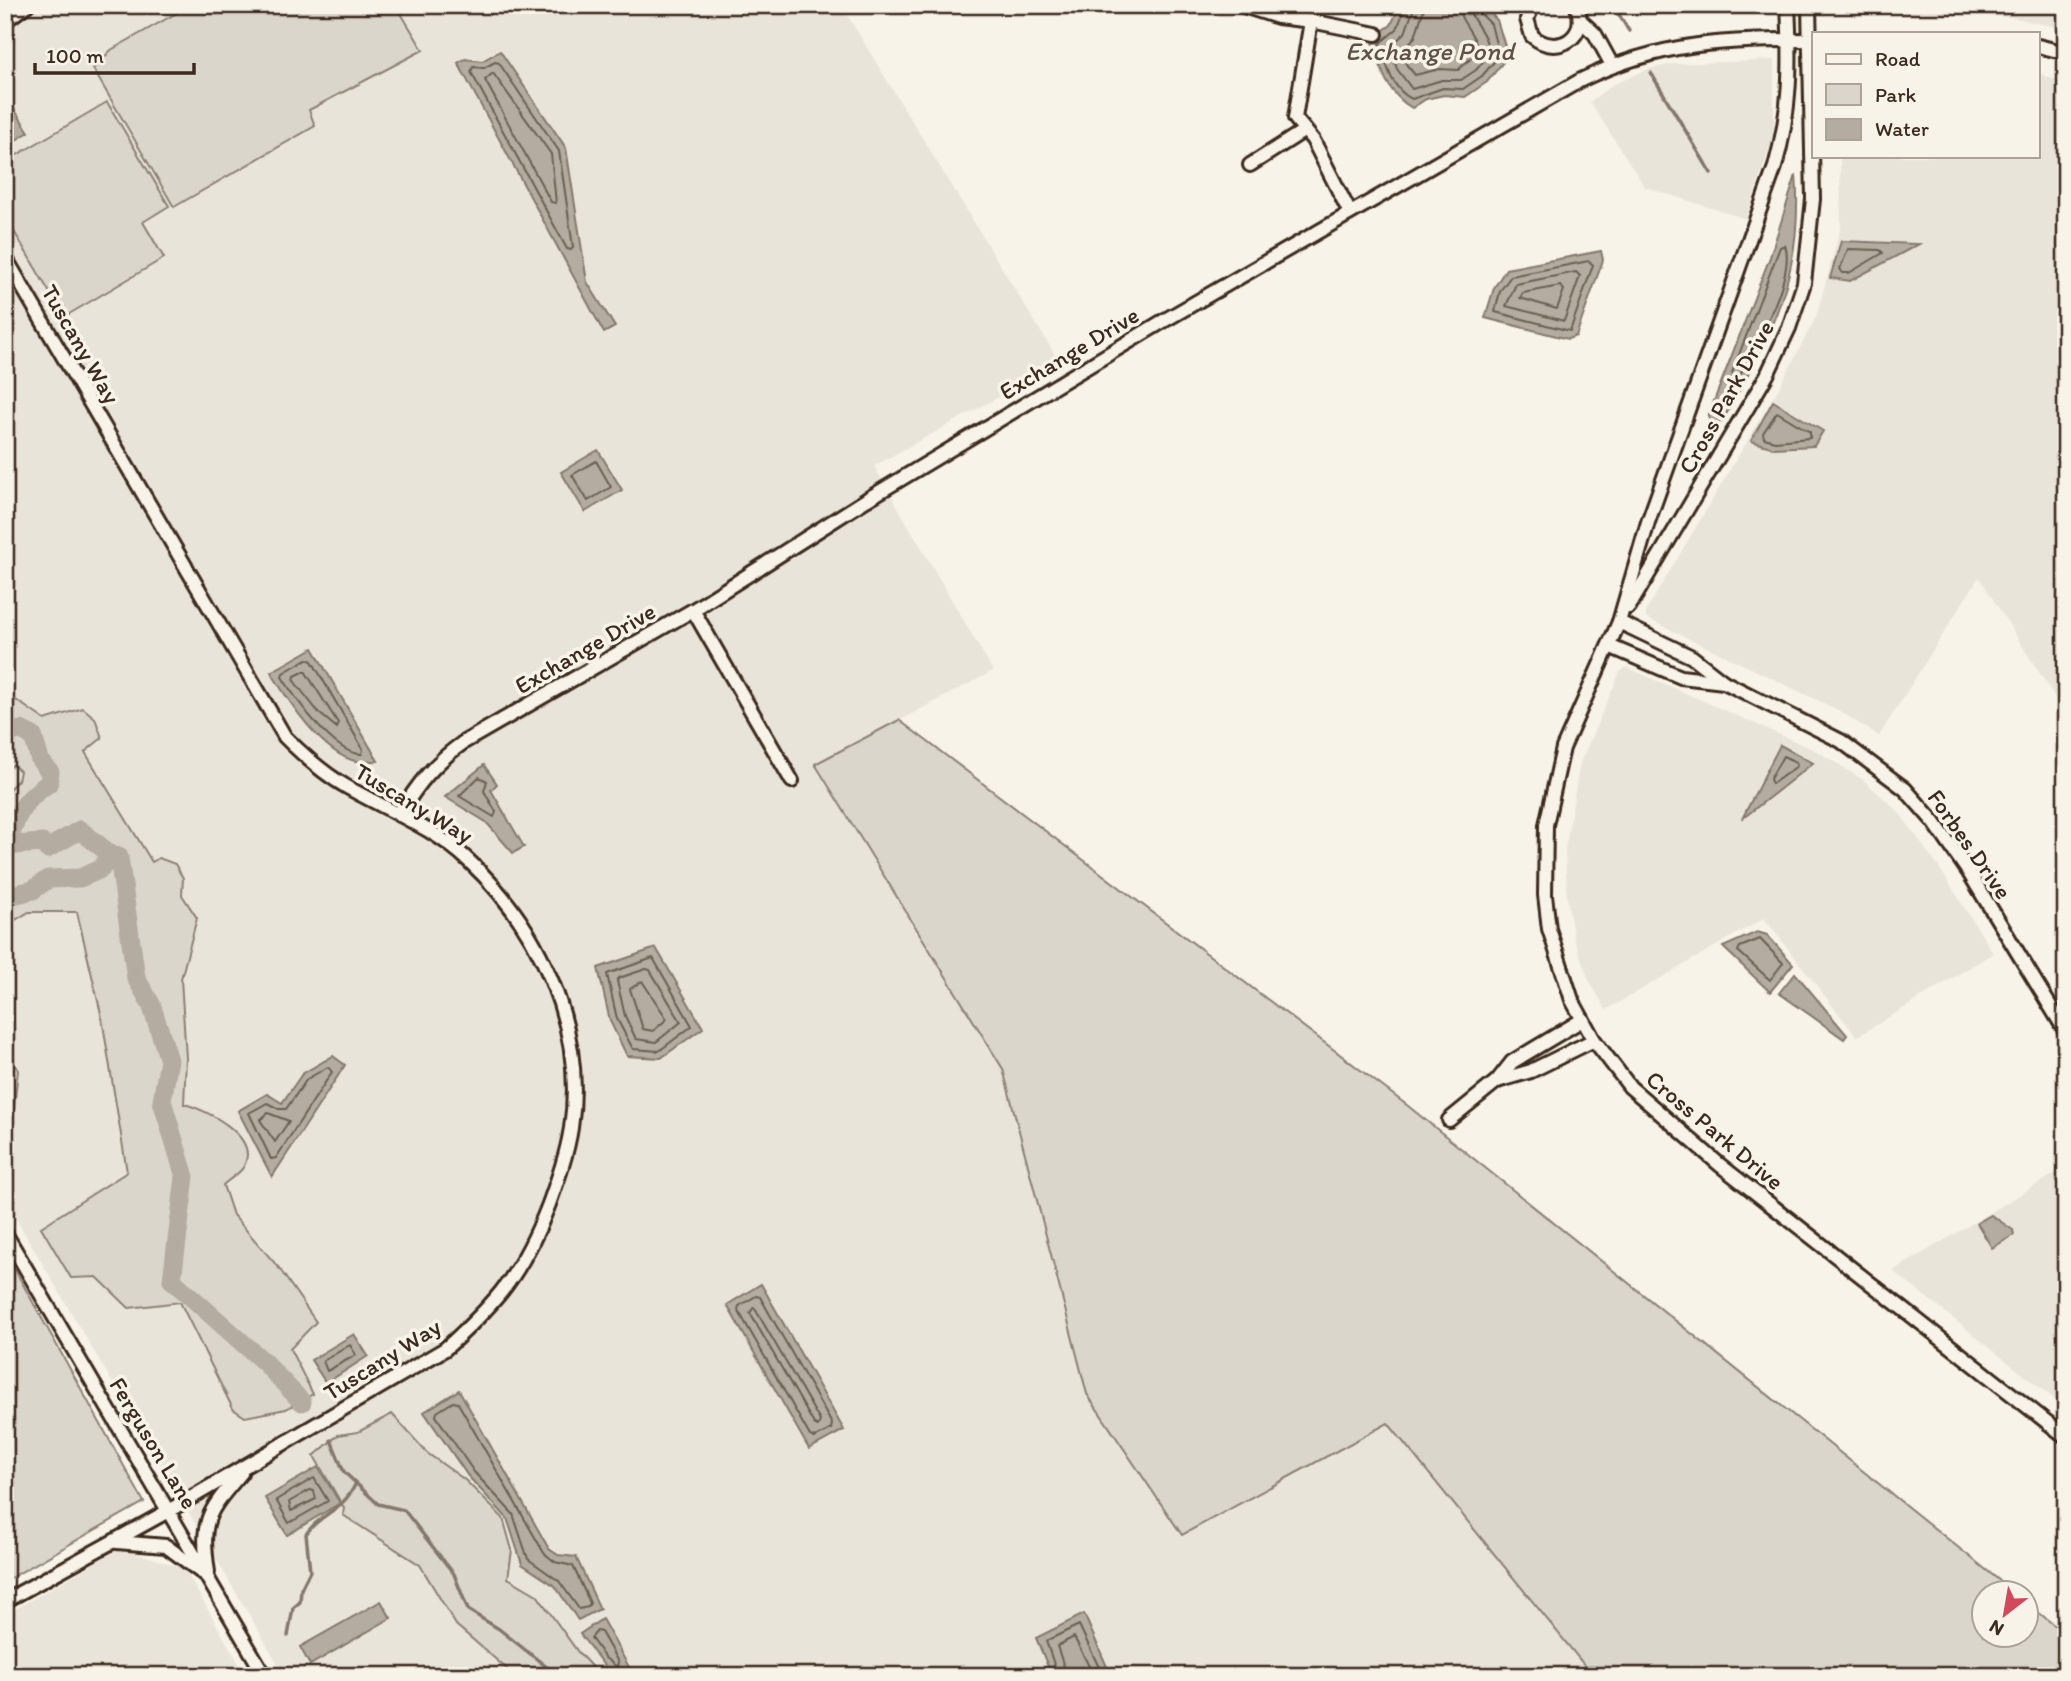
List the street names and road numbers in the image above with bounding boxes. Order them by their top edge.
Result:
street label: Tuscany Way [35,279,127,409]
street label: Exchange Drive [994,300,1144,406]
street label: Cross Park Drive [1672,315,1780,479]
street label: Exchange Drive [510,596,660,700]
street label: Tuscany Way [350,756,478,850]
street label: Forbes Drive [1922,783,2018,905]
street label: Cross Park Drive [1640,1064,1790,1196]
street label: Tuscany Way [318,1311,446,1407]
street label: Ferguson Lane [103,1372,205,1514]

